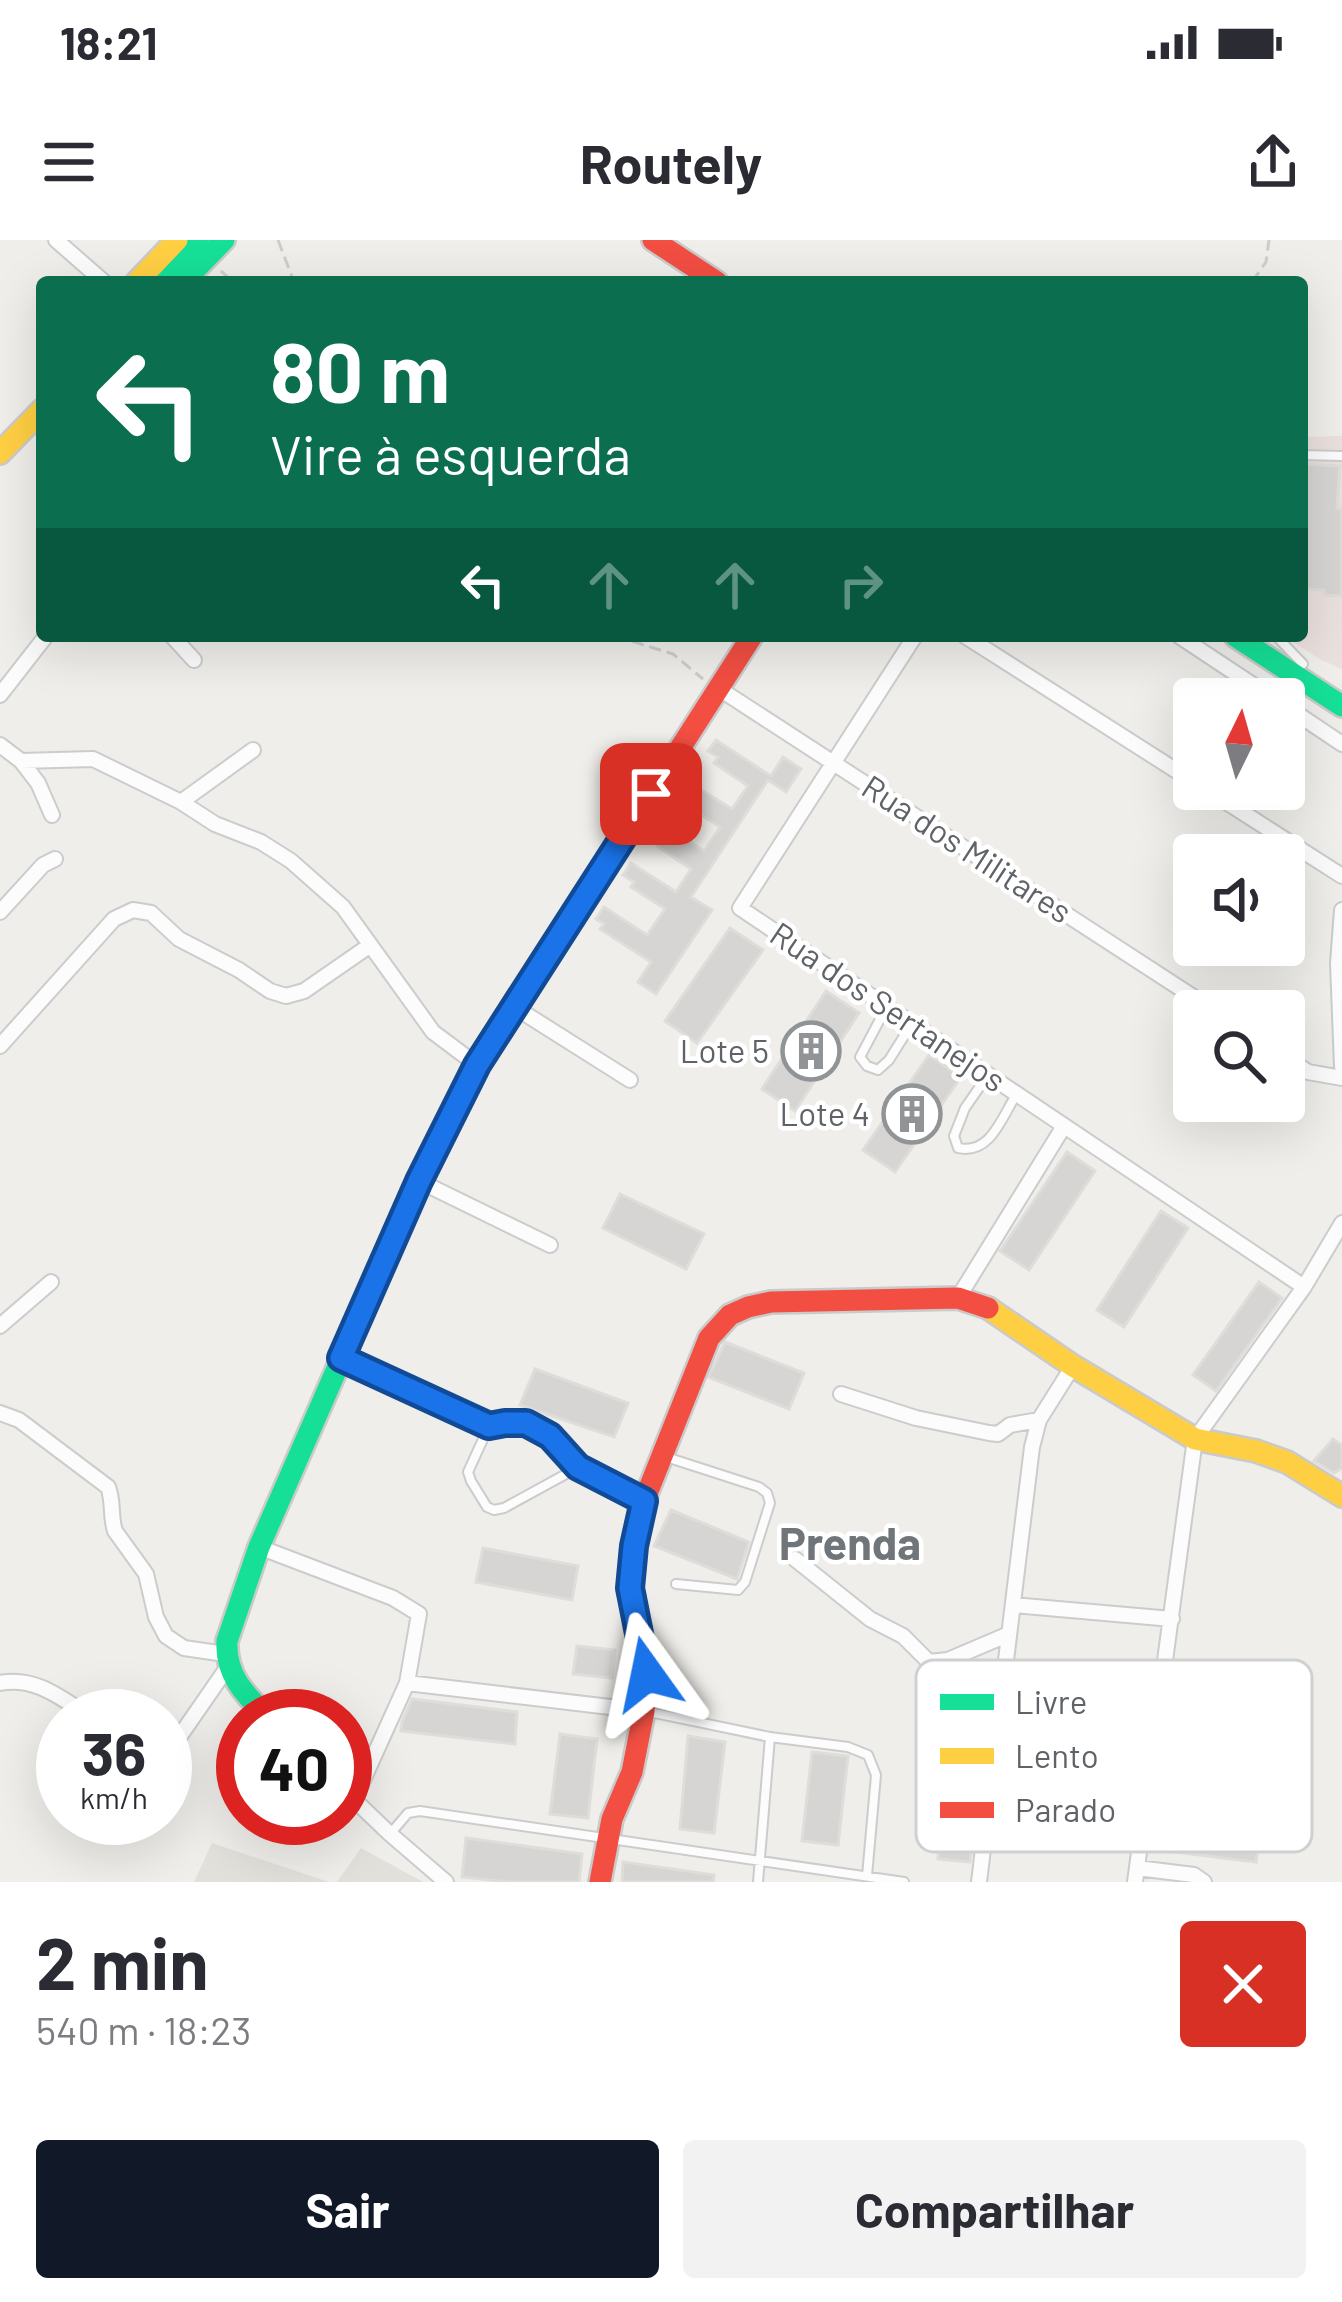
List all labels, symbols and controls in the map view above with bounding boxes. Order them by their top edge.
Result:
text: 18:21 [60,15,158,69]
icon: menu [36,129,102,195]
icon: share [1240,129,1306,195]
text: Routely [580,130,762,195]
text: 80 m [270,319,450,420]
icon: left [72,324,228,480]
text: Vire à esquerda [270,421,631,486]
icon: left [450,552,516,618]
icon: ahead [576,552,642,618]
icon: ahead [702,552,768,618]
icon: right [828,552,894,618]
north arrow [1173,678,1305,810]
map controls [1173,678,1305,1122]
pin [600,743,702,845]
icon: arrive [618,761,684,827]
street label: Rua dos Militares [855,766,1080,931]
button: sound [1173,834,1305,966]
street label: Rua dos Sertanejos [763,913,1014,1100]
button: search [1173,990,1305,1122]
building icon: Lote 5 [780,1020,842,1082]
place label: Lote 5 [680,1030,769,1070]
building icon: Lote 4 [881,1083,943,1145]
place label: Lote 4 [780,1093,870,1133]
district label: Prenda [779,1515,921,1569]
position arrow [584,1611,710,1737]
legend [916,1660,1312,1852]
text: Livre [1015,1681,1087,1721]
speed limit sign: 40 [216,1689,372,1845]
text: 36 [82,1716,146,1788]
text: Lento [1015,1735,1099,1775]
text: km/h [80,1779,148,1815]
text: Parado [1015,1789,1116,1829]
text: 2 min [36,1918,209,2004]
button: close [1180,1921,1306,2047]
text: 540 m · 18:23 [36,2006,251,2053]
button: Sair [36,2140,659,2278]
button: Compartilhar [683,2140,1306,2278]

